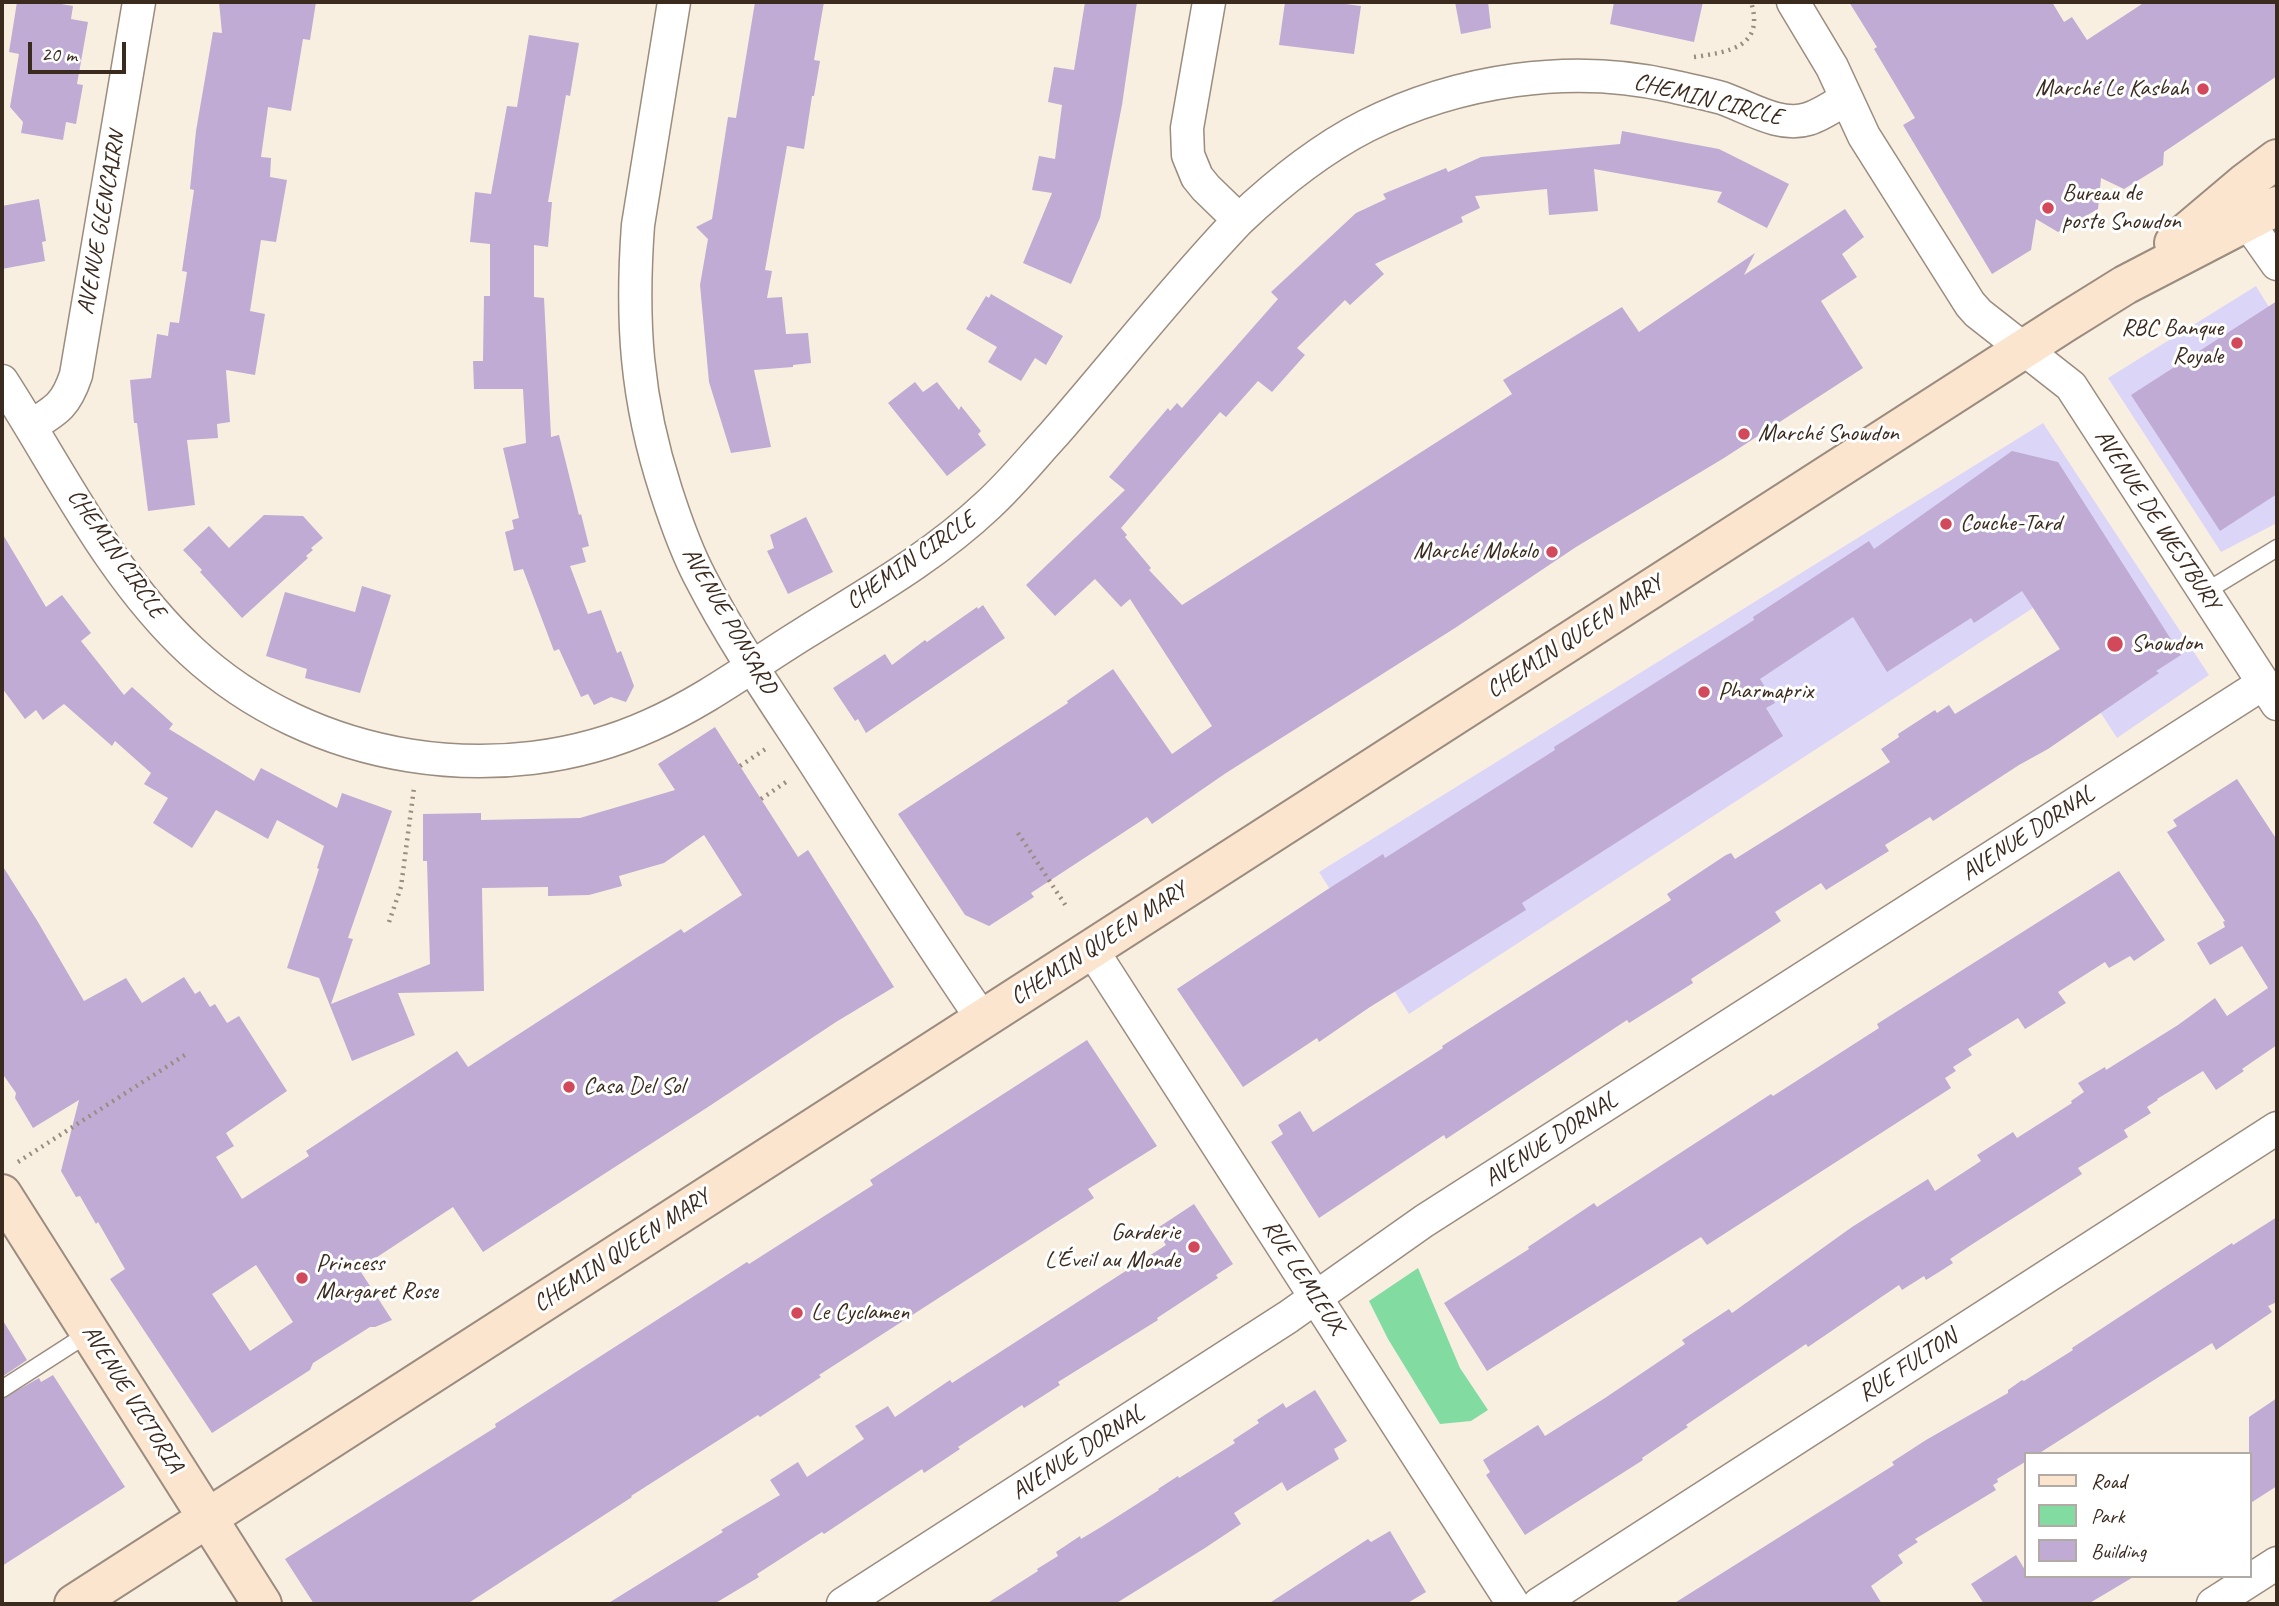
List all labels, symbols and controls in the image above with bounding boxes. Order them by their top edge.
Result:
scale bar [32,28,130,72]
text: 20 m [41,41,77,67]
street label: CHEMIN CIRCLE [1631,68,1785,132]
place label: Marché Le Kasbah [2035,75,2189,103]
marker: Marché Le Kasbah [2195,81,2211,97]
street label: AVENUE GLENCAIRN [72,129,132,317]
place label: Bureau de poste Snowdon [2062,180,2181,236]
marker: Bureau de poste Snowdon [2040,200,2056,216]
place label: RBC Banque Royale [2121,315,2223,371]
marker: RBC Banque Royale [2229,335,2245,351]
place label: Marché Snowdon [1758,420,1899,448]
street label: AVENUE DE WESTBURY [2088,424,2226,616]
marker: Marché Snowdon [1736,426,1752,442]
street label: CHEMIN CIRCLE [61,484,171,624]
street label: CHEMIN CIRCLE [841,506,981,616]
place label: Couche-Tard [1960,510,2061,538]
marker: Couche-Tard [1938,516,1954,532]
place label: Marché Mokolo [1413,538,1538,566]
street label: AVENUE PONSARD [675,542,783,700]
marker: Marché Mokolo [1544,544,1560,560]
street label: CHEMIN QUEEN MARY [1481,569,1669,705]
place label: Snowdon [2131,630,2203,658]
marker: Snowdon [2105,634,2125,654]
place label: Pharmaprix [1718,678,1813,706]
marker: Pharmaprix [1696,684,1712,700]
street label: AVENUE DORNAL [1956,780,2100,888]
street label: CHEMIN QUEEN MARY [1005,876,1193,1012]
place label: Casa Del Sol [583,1073,684,1101]
marker: Casa Del Sol [561,1079,577,1095]
street label: AVENUE DORNAL [1479,1086,1623,1194]
street label: CHEMIN QUEEN MARY [528,1183,716,1319]
street label: RUE LEMIEUX [1256,1215,1350,1339]
place label: Garderie L'Éveil au Monde [1045,1219,1180,1275]
marker: Garderie L'Éveil au Monde [1186,1239,1202,1255]
place label: Princess Margaret Rose [316,1250,438,1306]
marker: Princess Margaret Rose [294,1270,310,1286]
place label: Le Cyclamen [811,1299,909,1327]
marker: Le Cyclamen [789,1305,805,1321]
street label: AVENUE VICTORIA [75,1320,189,1478]
street label: RUE FULTON [1853,1324,1963,1408]
street label: AVENUE DORNAL [1006,1399,1150,1507]
legend [2024,1452,2251,1578]
text: Road [2091,1468,2126,1494]
text: Park [2091,1503,2124,1529]
text: Building [2091,1538,2146,1564]

